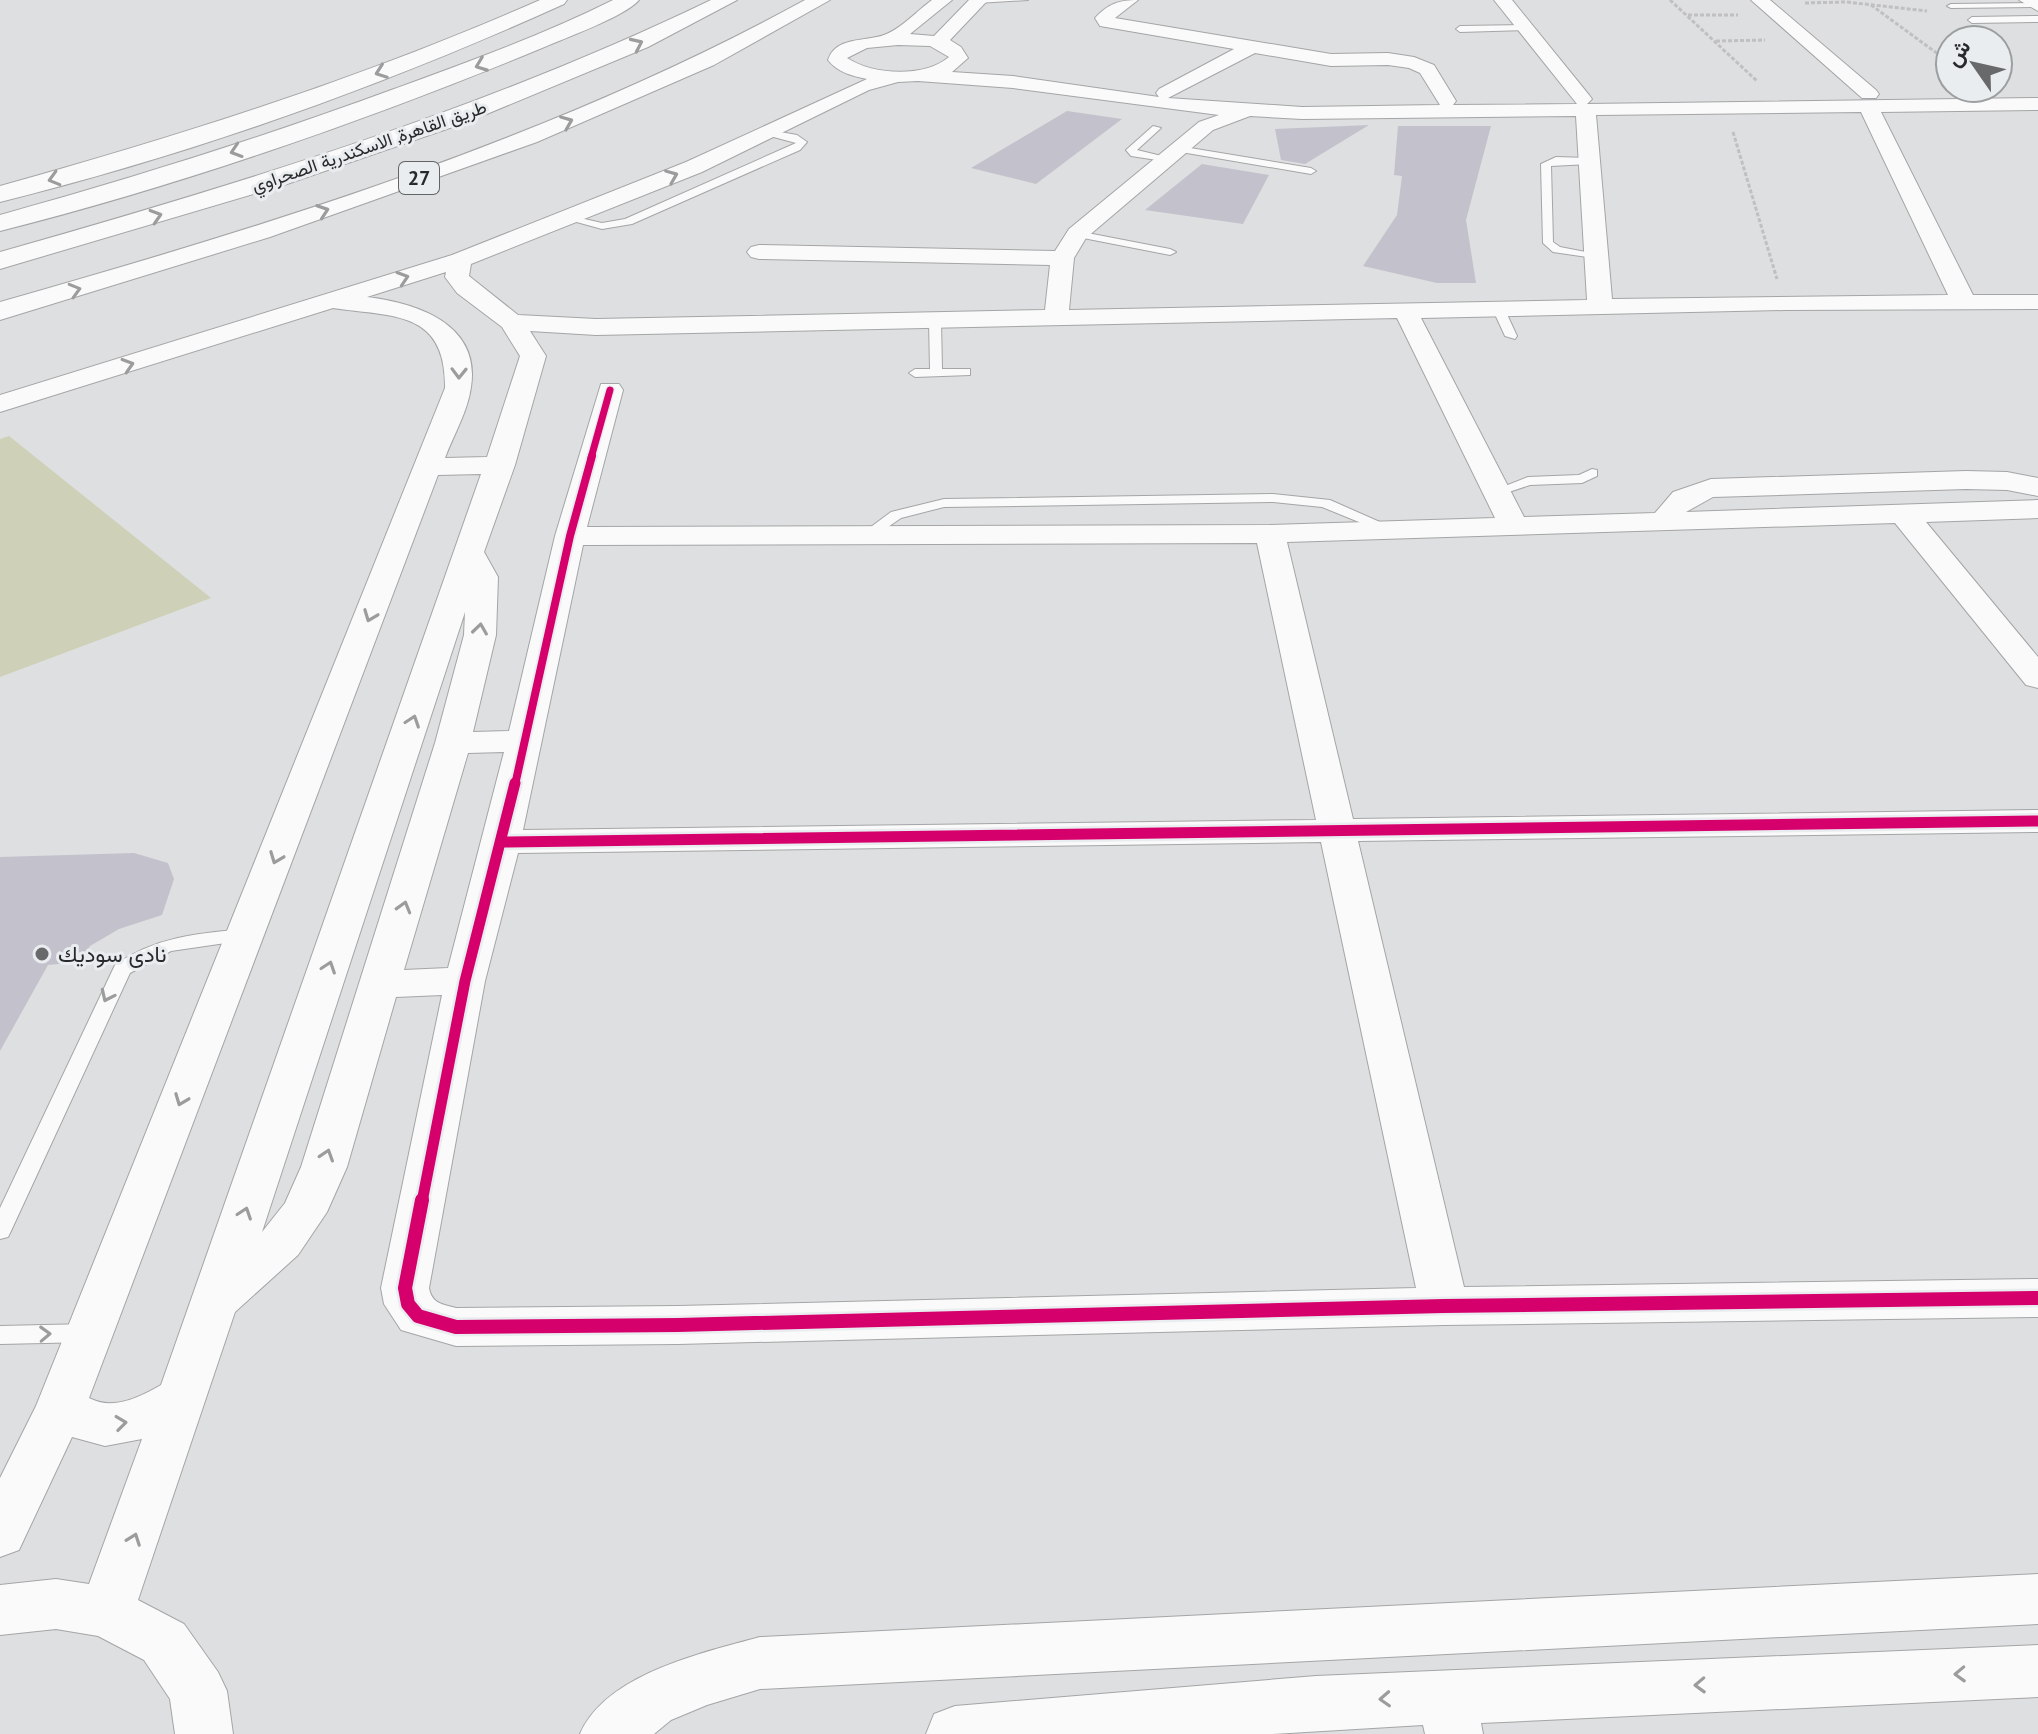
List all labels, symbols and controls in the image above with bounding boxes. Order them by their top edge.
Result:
north arrow [1934,24,2014,104]
text: ش [1938,34,1976,72]
one-way arrow [629,38,644,54]
one-way arrow [475,55,489,72]
one-way arrow [375,63,389,79]
street label: طريق القاهرة, الاسكندرية الصحراوي [249,95,491,201]
one-way arrow [559,115,573,131]
one-way arrow [229,142,243,158]
road number: 27 [399,162,439,194]
one-way arrow [664,169,678,186]
one-way arrow [48,170,62,186]
one-way arrow [315,205,329,221]
one-way arrow [148,209,162,225]
one-way arrow [395,272,409,288]
one-way arrow [68,283,82,299]
one-way arrow [121,358,134,374]
one-way arrow [450,367,468,379]
one-way arrow [363,608,380,622]
one-way arrow [471,622,488,636]
one-way arrow [403,715,419,729]
one-way arrow [269,850,286,864]
one-way arrow [395,900,411,914]
place label: نادى سوديك [58,940,166,968]
marker: نادى سوديك [33,945,51,963]
one-way arrow [319,961,335,975]
one-way arrow [101,988,117,1002]
one-way arrow [174,1092,191,1106]
one-way arrow [318,1149,334,1163]
one-way arrow [235,1207,251,1221]
one-way arrow [39,1325,52,1343]
one-way arrow [114,1415,128,1432]
one-way arrow [124,1532,140,1546]
one-way arrow [1953,1665,1966,1682]
one-way arrow [1693,1677,1706,1694]
one-way arrow [1378,1691,1391,1708]

